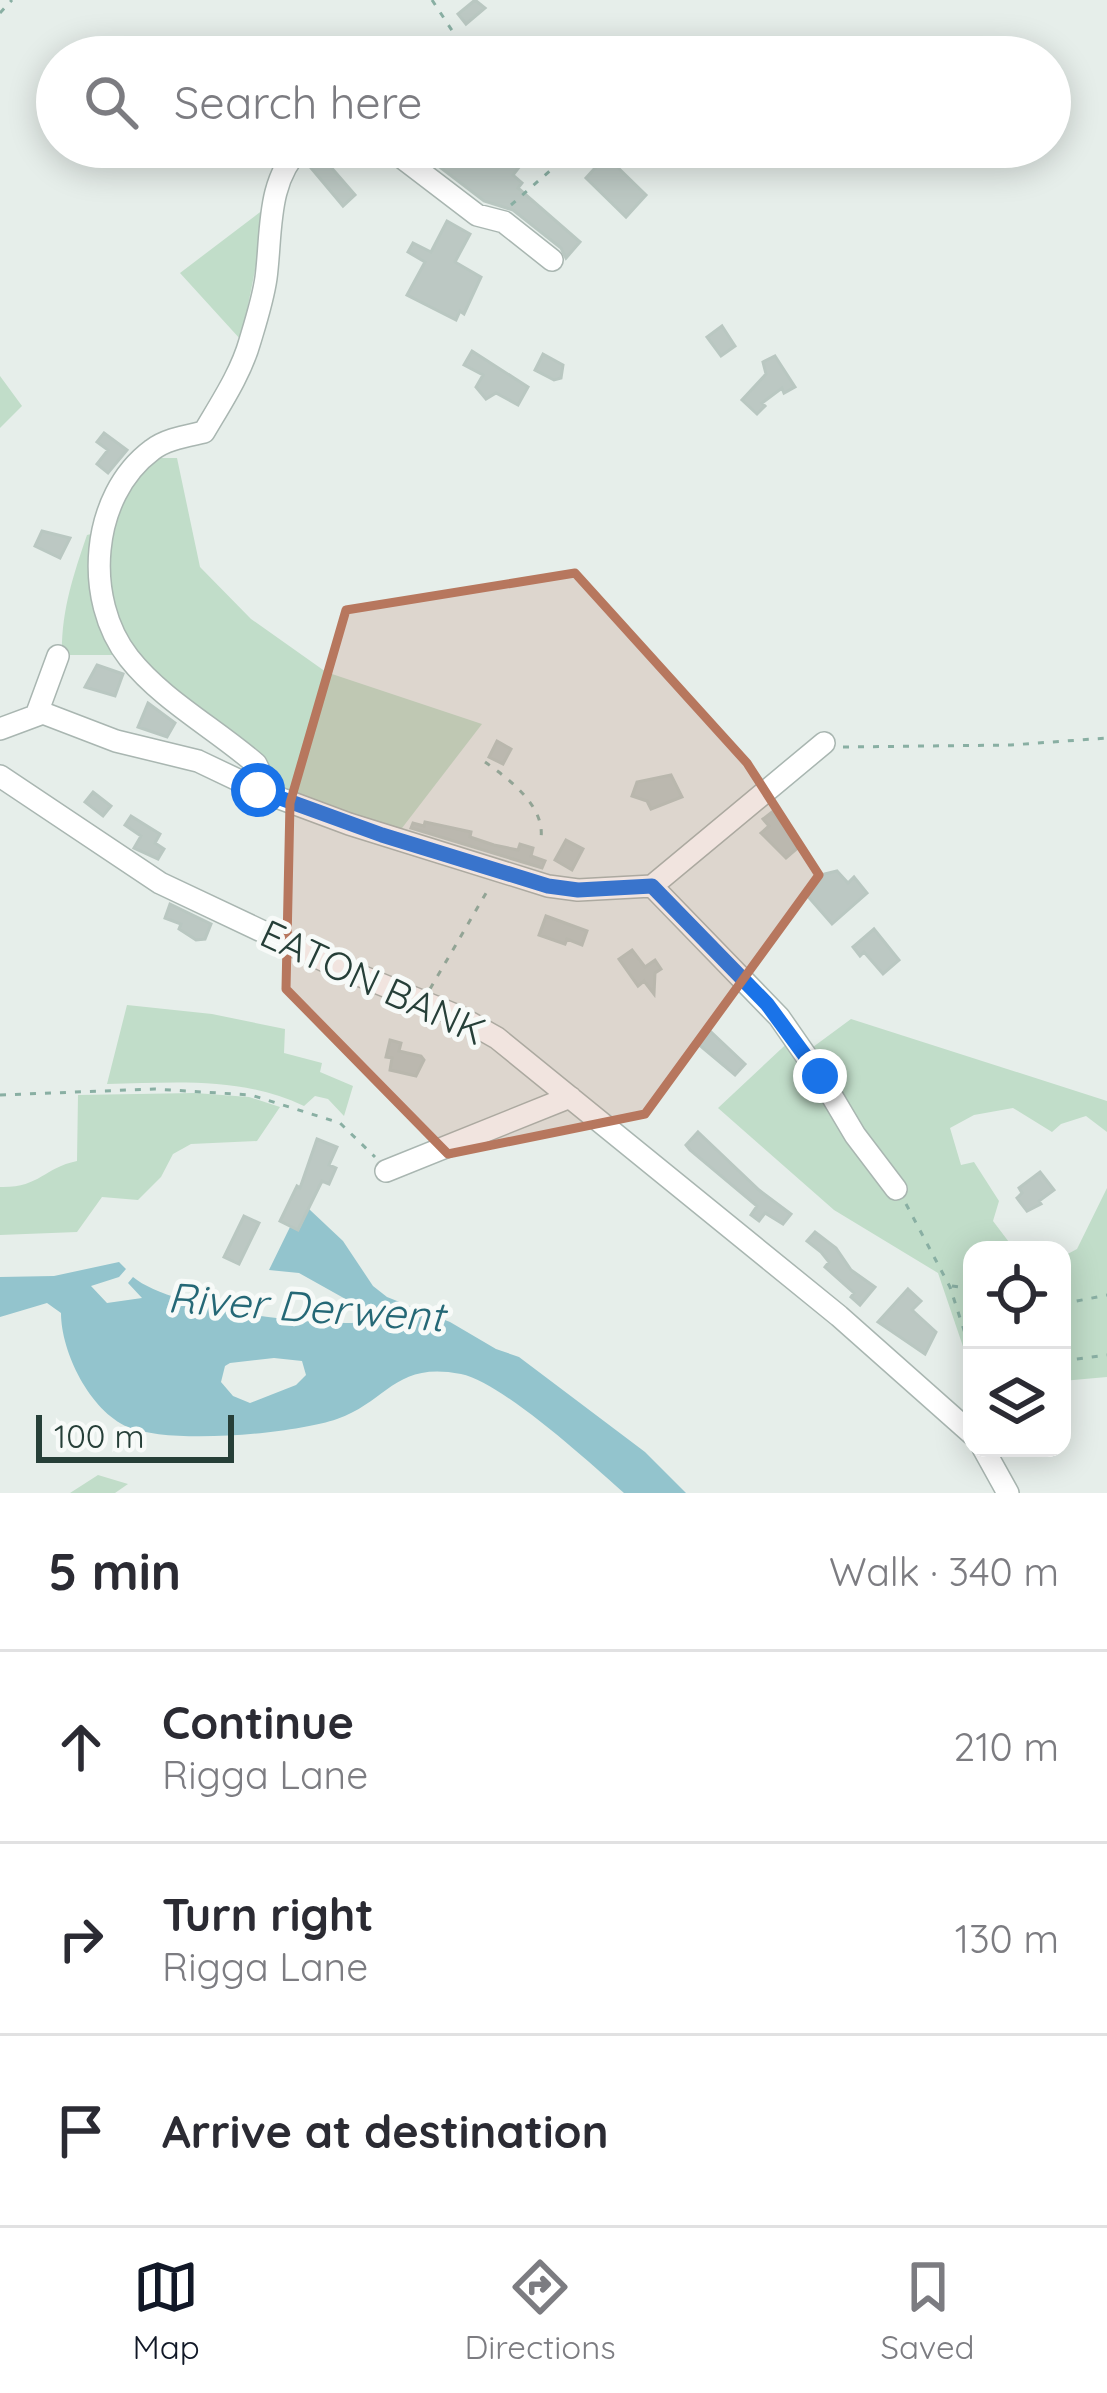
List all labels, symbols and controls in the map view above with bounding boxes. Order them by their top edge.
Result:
search box [36,36,1071,168]
icon: search [78,69,144,135]
text: Search here [174,74,422,130]
route start [231,763,285,817]
street label: EATON BANK [253,908,493,1055]
route end [793,1049,847,1103]
map controls [963,1241,1071,1457]
button: locate [963,1241,1071,1349]
water label: River Derwent [166,1270,451,1343]
button: layers [963,1349,1071,1457]
scale bar [36,1409,234,1462]
text: 100 m [54,1415,145,1456]
text: 5 min [48,1539,181,1603]
text: Walk · 340 m [829,1547,1059,1596]
text: Continue [162,1694,354,1750]
icon: ahead [48,1714,114,1780]
text: 210 m [954,1722,1059,1771]
text: Rigga Lane [162,1750,368,1799]
text: Turn right [162,1886,374,1942]
icon: right [48,1906,114,1972]
text: 130 m [955,1914,1059,1963]
text: Rigga Lane [162,1942,368,1991]
icon: arrive [48,2098,114,2164]
text: Arrive at destination [162,2103,608,2159]
tab: Map [132,2254,200,2367]
tab: Directions [464,2254,616,2367]
tab: Saved [881,2254,975,2367]

